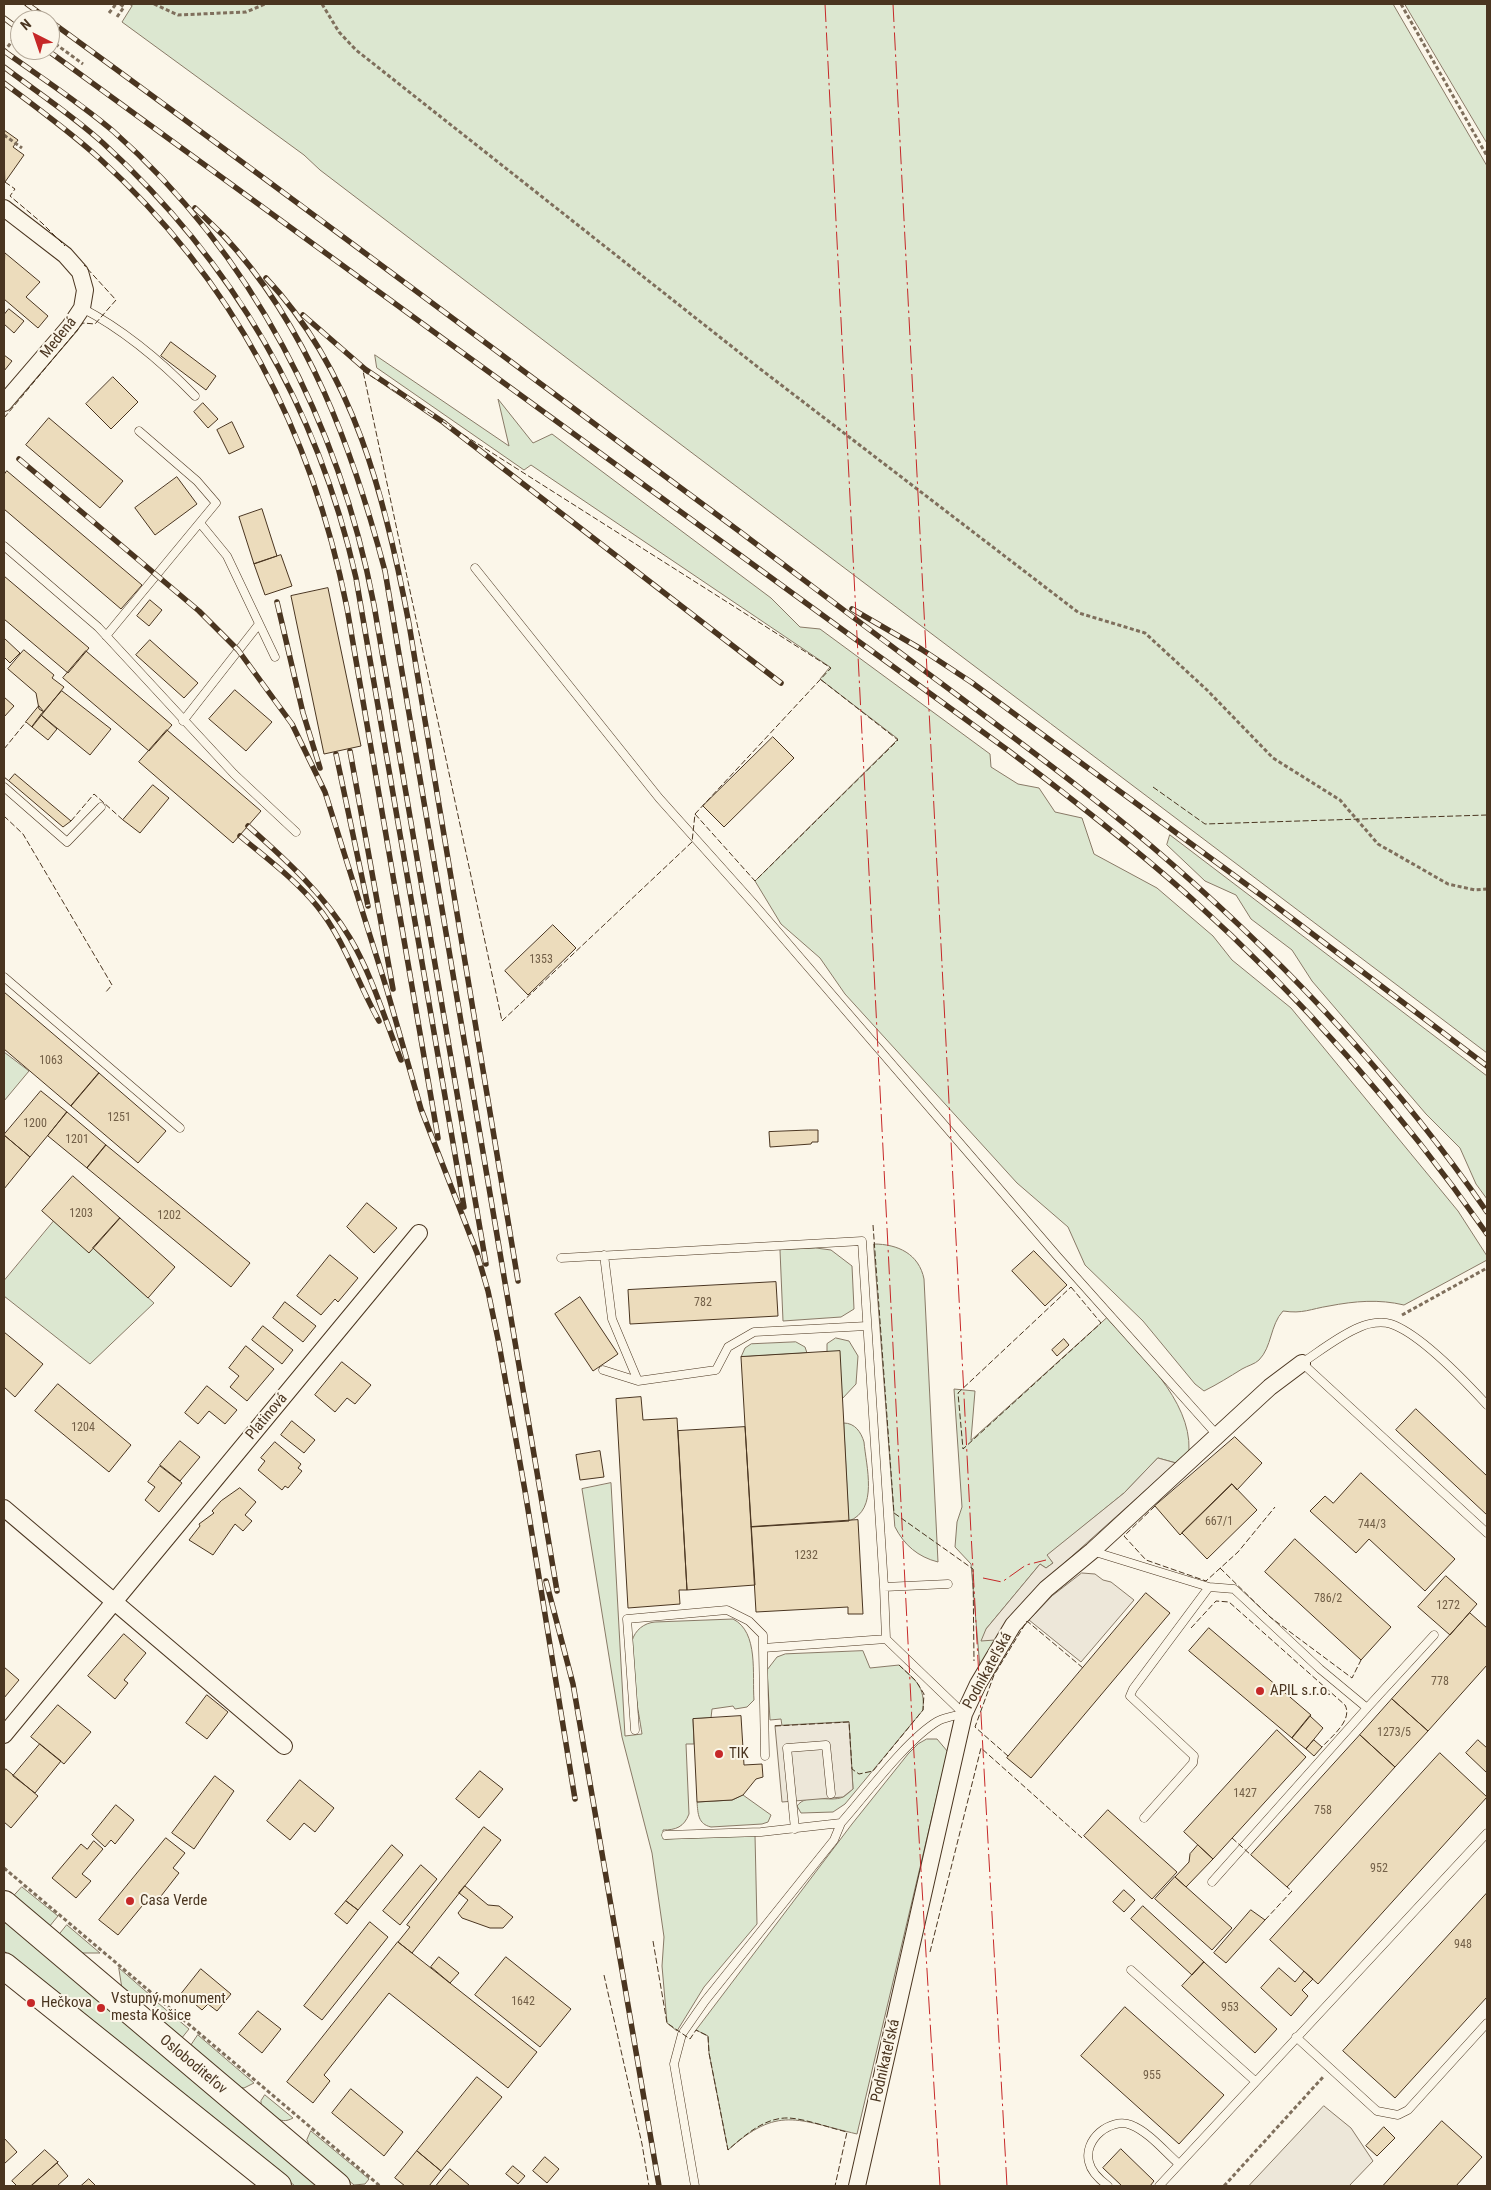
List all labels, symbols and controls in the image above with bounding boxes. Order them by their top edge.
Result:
north arrow [10,10,60,60]
text: N [17,16,34,33]
street label: Medená [37,314,81,362]
house number: 1353 [529,953,553,967]
house number: 1063 [39,1054,63,1068]
house number: 1251 [107,1111,131,1125]
house number: 1200 [23,1117,47,1131]
house number: 1201 [65,1133,89,1147]
house number: 1203 [69,1207,93,1221]
house number: 1202 [157,1209,181,1223]
house number: 782 [694,1296,712,1310]
street label: Platinová [242,1390,292,1444]
house number: 1204 [71,1421,95,1435]
house number: 667/1 [1205,1515,1233,1529]
house number: 744/3 [1358,1518,1386,1532]
house number: 1232 [794,1549,818,1563]
house number: 786/2 [1314,1592,1342,1606]
house number: 1272 [1436,1599,1460,1613]
street label: Podnikateľská [960,1630,1016,1712]
house number: 778 [1431,1675,1449,1689]
place label: APIL s.r.o. [1270,1682,1331,1700]
marker: APIL s.r.o. [1254,1685,1266,1697]
house number: 1273/5 [1377,1726,1411,1740]
place label: TIK [729,1745,749,1763]
marker: TIK [713,1748,725,1760]
house number: 1427 [1233,1787,1257,1801]
house number: 758 [1314,1804,1332,1818]
house number: 952 [1370,1862,1388,1876]
place label: Casa Verde [140,1892,207,1910]
marker: Casa Verde [124,1895,136,1907]
house number: 948 [1454,1938,1472,1952]
place label: Vstupný monument mesta Košice [111,1990,226,2025]
place label: Hečkova [41,1994,92,2012]
house number: 1642 [511,1995,535,2009]
marker: Hečkova [25,1997,37,2009]
house number: 953 [1221,2001,1239,2015]
marker: Vstupný monument mesta Košice [95,2002,107,2014]
street label: Podnikateľská [868,2018,904,2104]
street label: Osloboditeľov [156,2032,230,2098]
house number: 955 [1143,2069,1161,2083]

